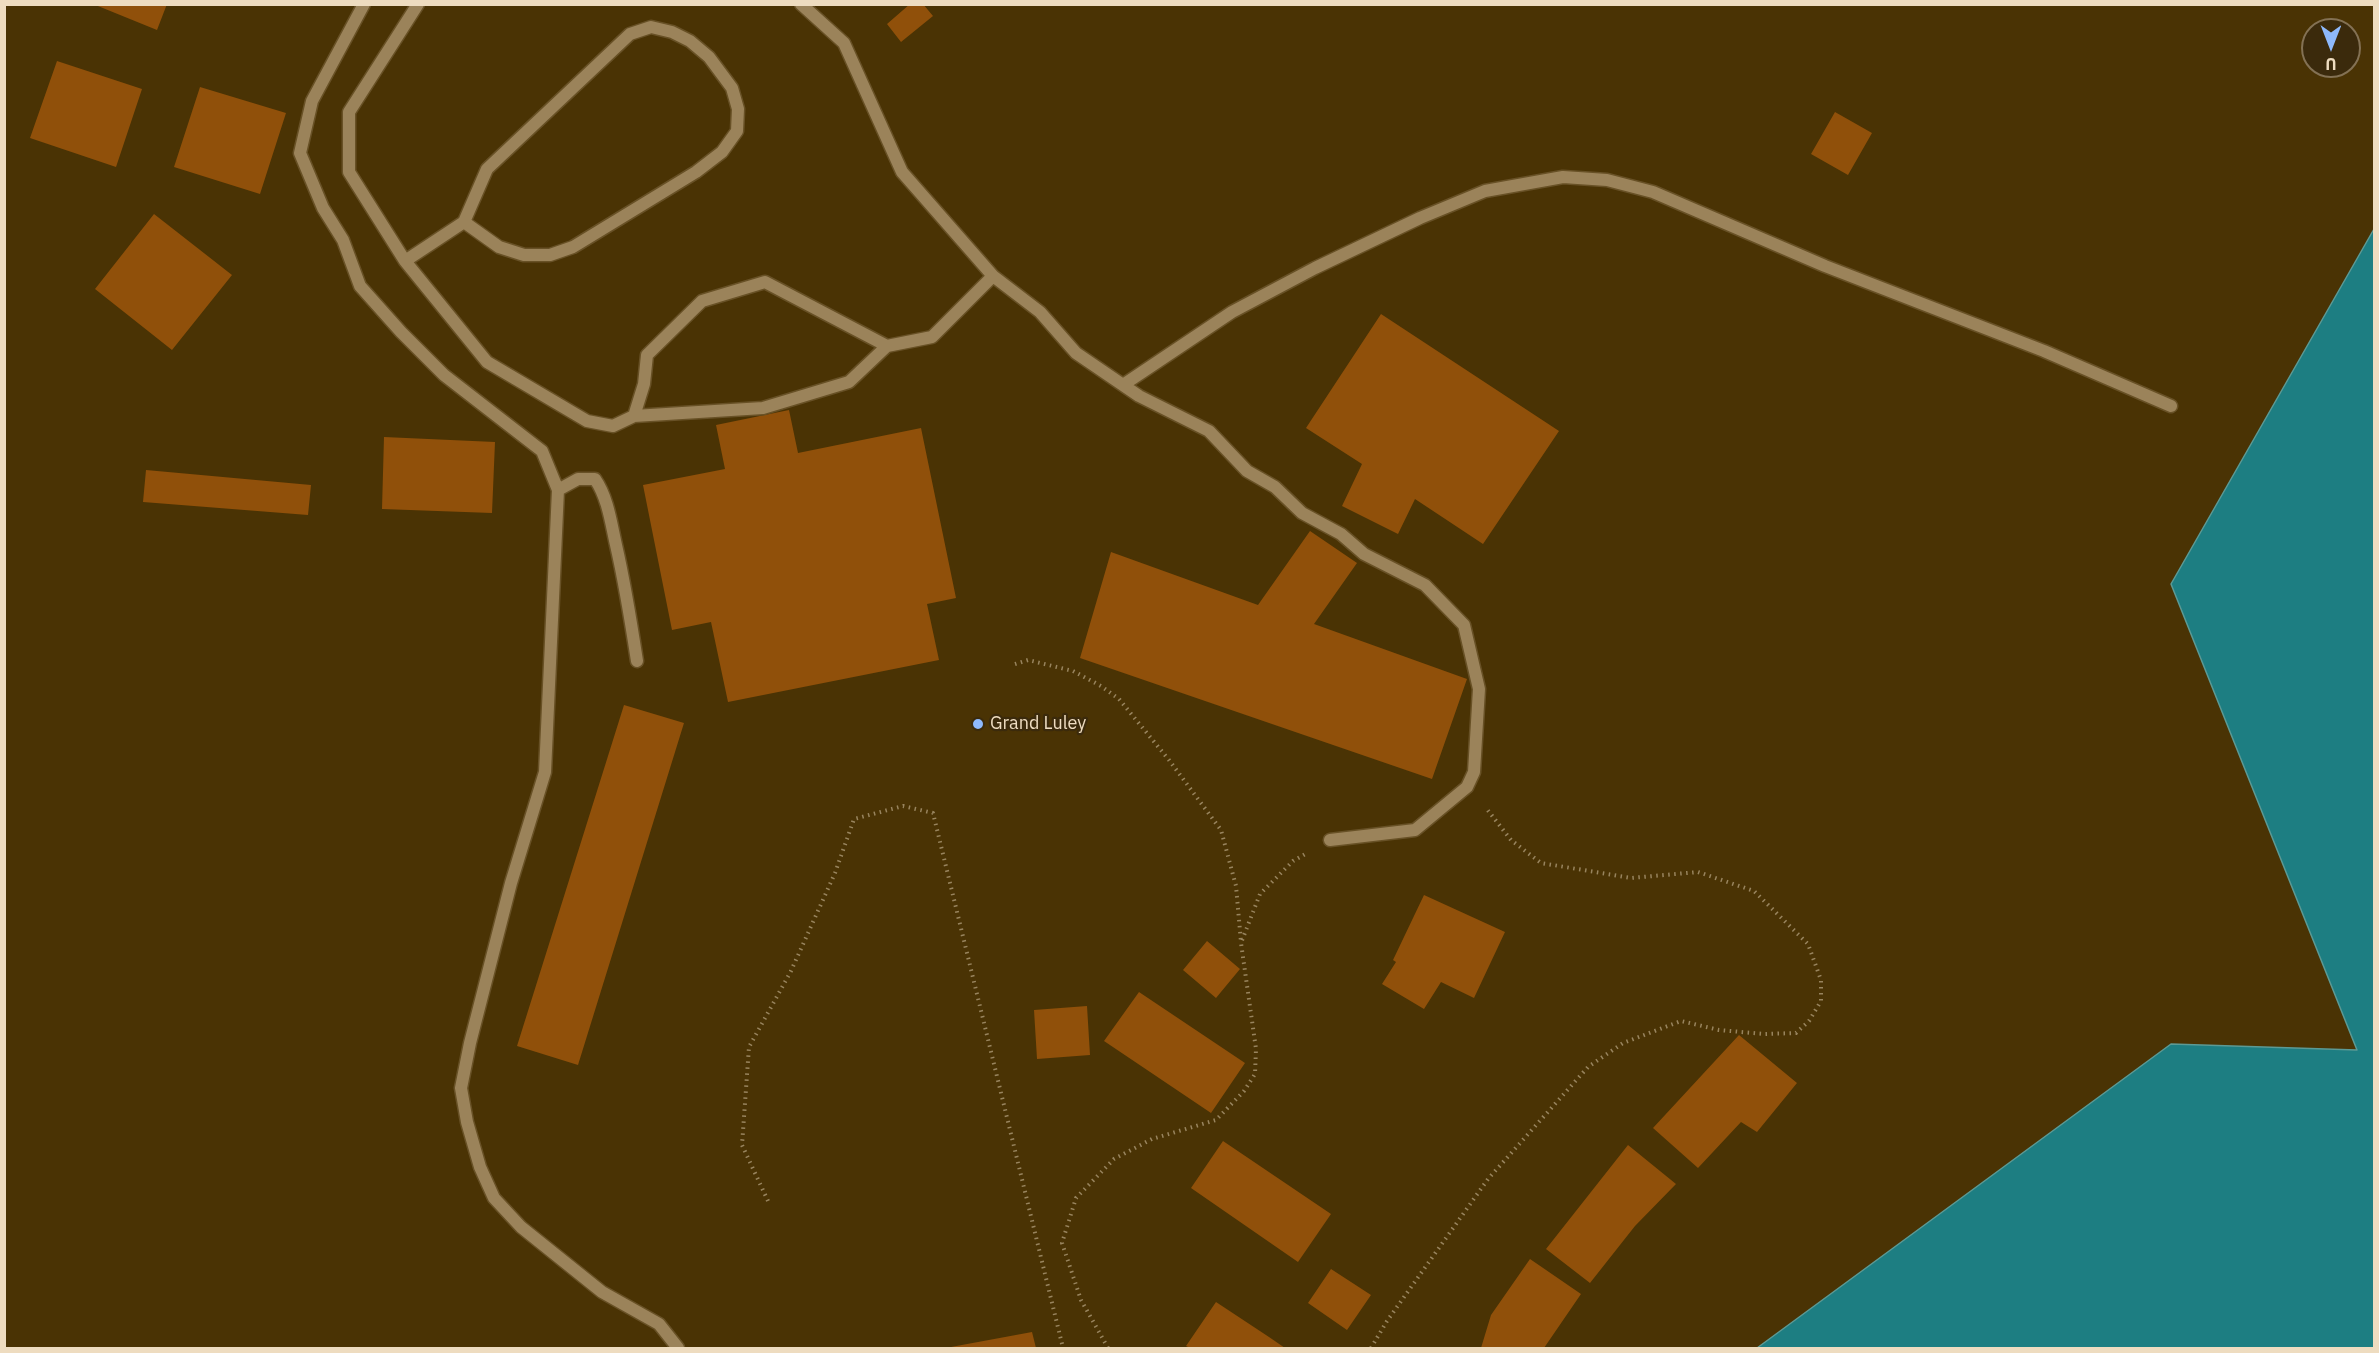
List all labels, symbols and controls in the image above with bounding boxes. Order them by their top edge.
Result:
north arrow [2301,18,2361,78]
text: U [2325,54,2337,74]
place label: Grand Luley [990,713,1086,735]
marker: Grand Luley [971,717,985,731]

